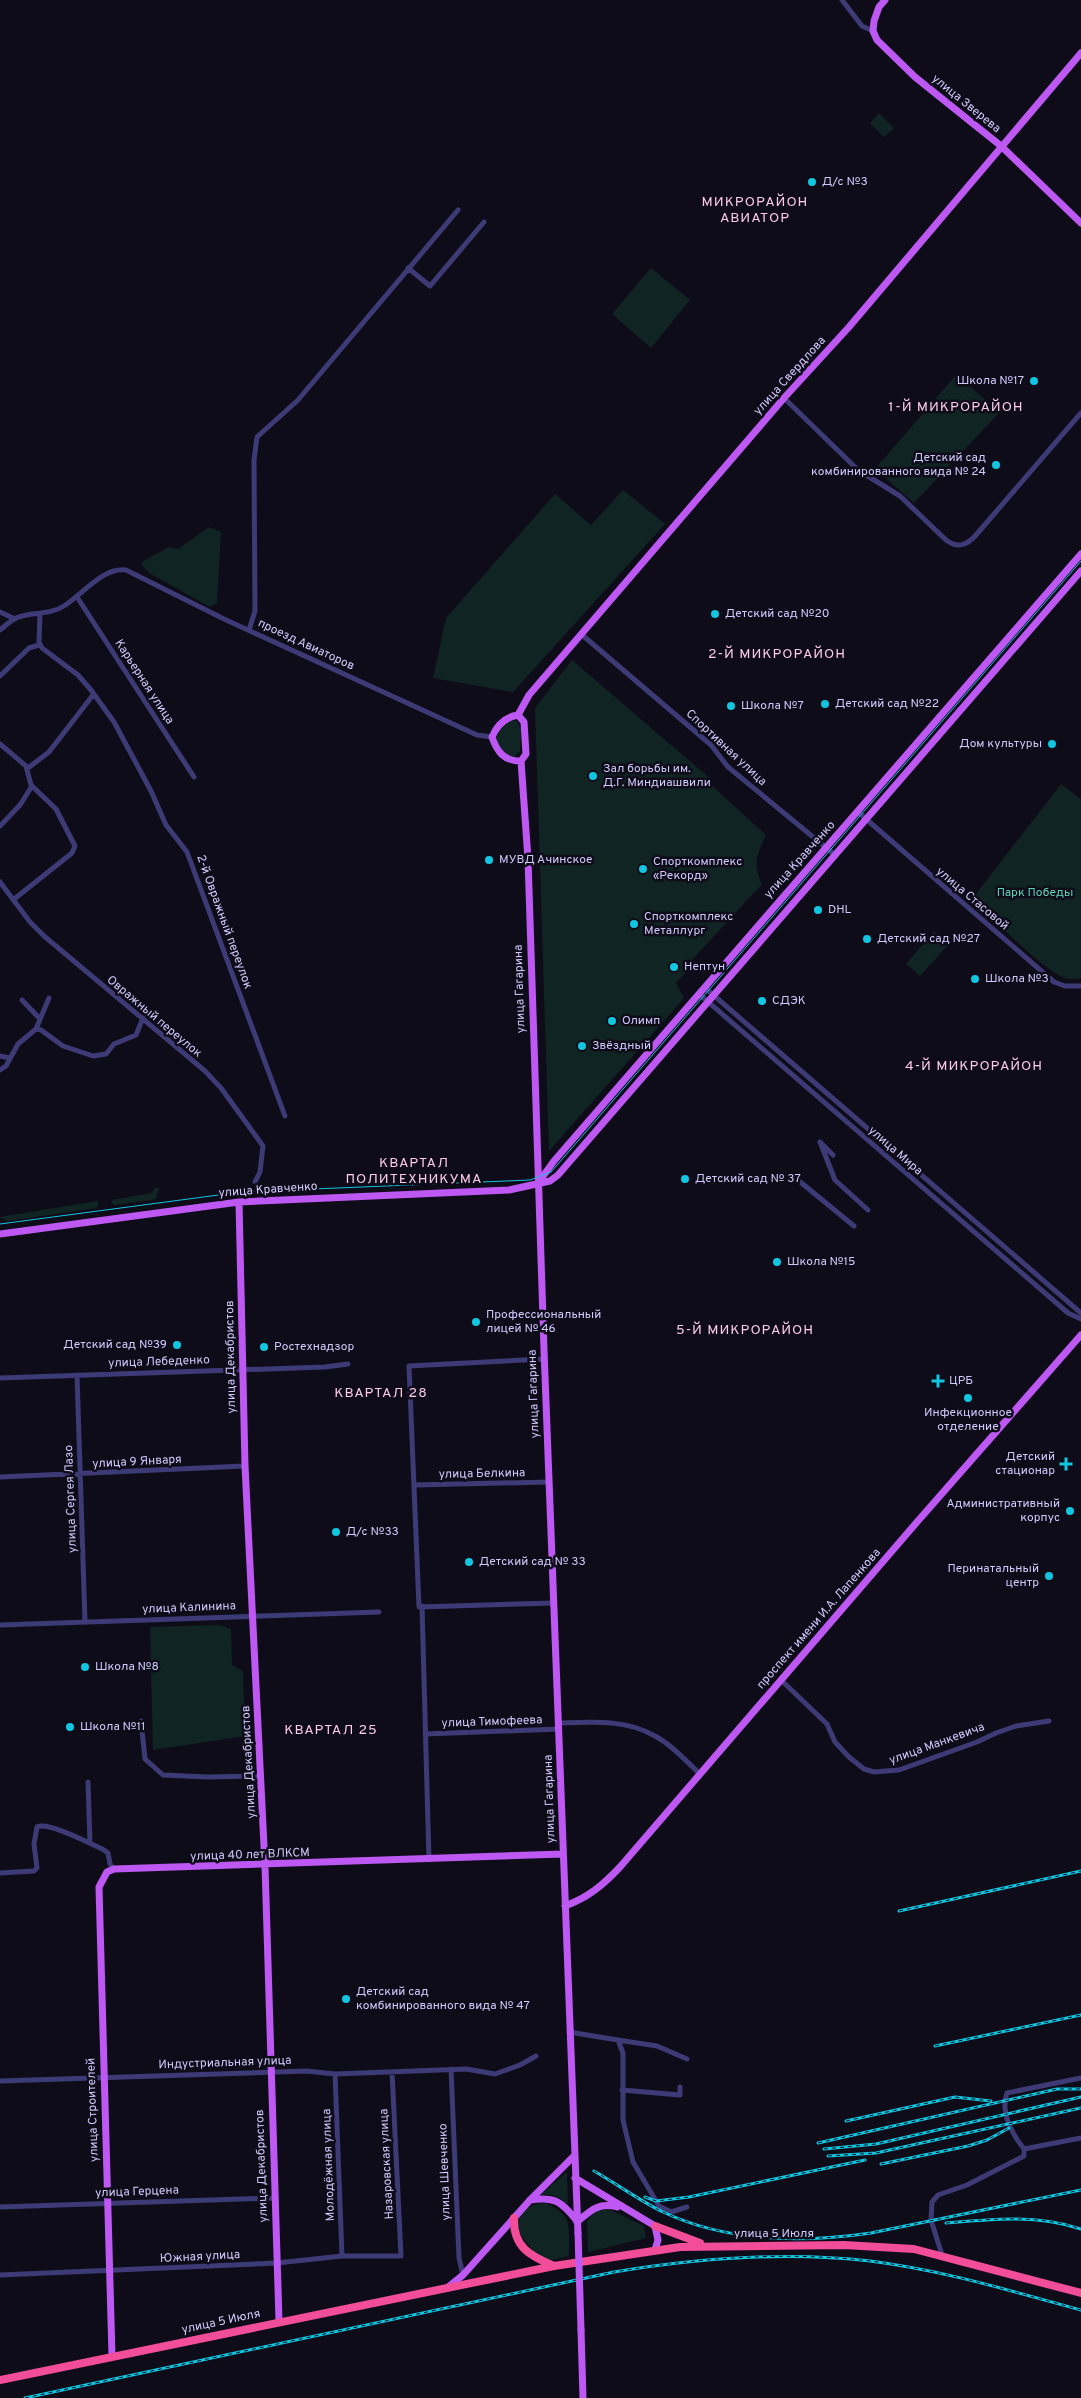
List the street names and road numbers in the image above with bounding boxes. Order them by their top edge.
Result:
street label: улица Зверева [928,71,1004,137]
street label: улица Свердлова [750,333,830,419]
street label: проезд Авиаторов [255,616,357,674]
street label: Карьерная улица [110,636,178,728]
street label: Спортивная улица [682,706,770,790]
street label: улица Кравченко [761,818,839,902]
street label: 2-й Овражный переулок [192,853,256,991]
street label: улица Стасовой [932,864,1012,934]
street label: улица Гагарина [510,944,530,1034]
street label: Овражный переулок [103,972,205,1062]
street label: улица Мира [864,1123,926,1179]
street label: улица Кравченко [218,1179,318,1201]
street label: улица Декабристов [222,1300,240,1414]
street label: улица Гагарина [524,1349,544,1439]
street label: улица Лебеденко [108,1352,210,1372]
street label: улица Сергея Лазо [61,1444,81,1553]
street label: улица 9 Января [92,1452,182,1472]
street label: улица Белкина [438,1465,526,1483]
street label: проспект имени И.А. Лапенкова [753,1545,885,1693]
street label: улица Калинина [142,1598,236,1618]
street label: улица Декабристов [238,1705,260,1819]
street label: улица Тимофеева [441,1712,543,1732]
street label: улица Манкевича [887,1719,987,1769]
street label: улица Гагарина [540,1754,560,1844]
street label: улица 40 лет ВЛКСМ [190,1845,310,1865]
street label: Индустриальная улица [158,2053,292,2073]
street label: улица Строителей [83,2058,103,2162]
street label: Молодёжная улица [319,2108,339,2222]
street label: Назаровская улица [376,2108,398,2220]
street label: улица Декабристов [252,2109,272,2223]
street label: улица Шевченко [435,2123,455,2221]
street label: улица Герцена [95,2183,179,2201]
street label: улица 5 Июля [734,2226,814,2242]
street label: Южная улица [159,2247,241,2267]
street label: улица 5 Июля [180,2306,262,2338]

